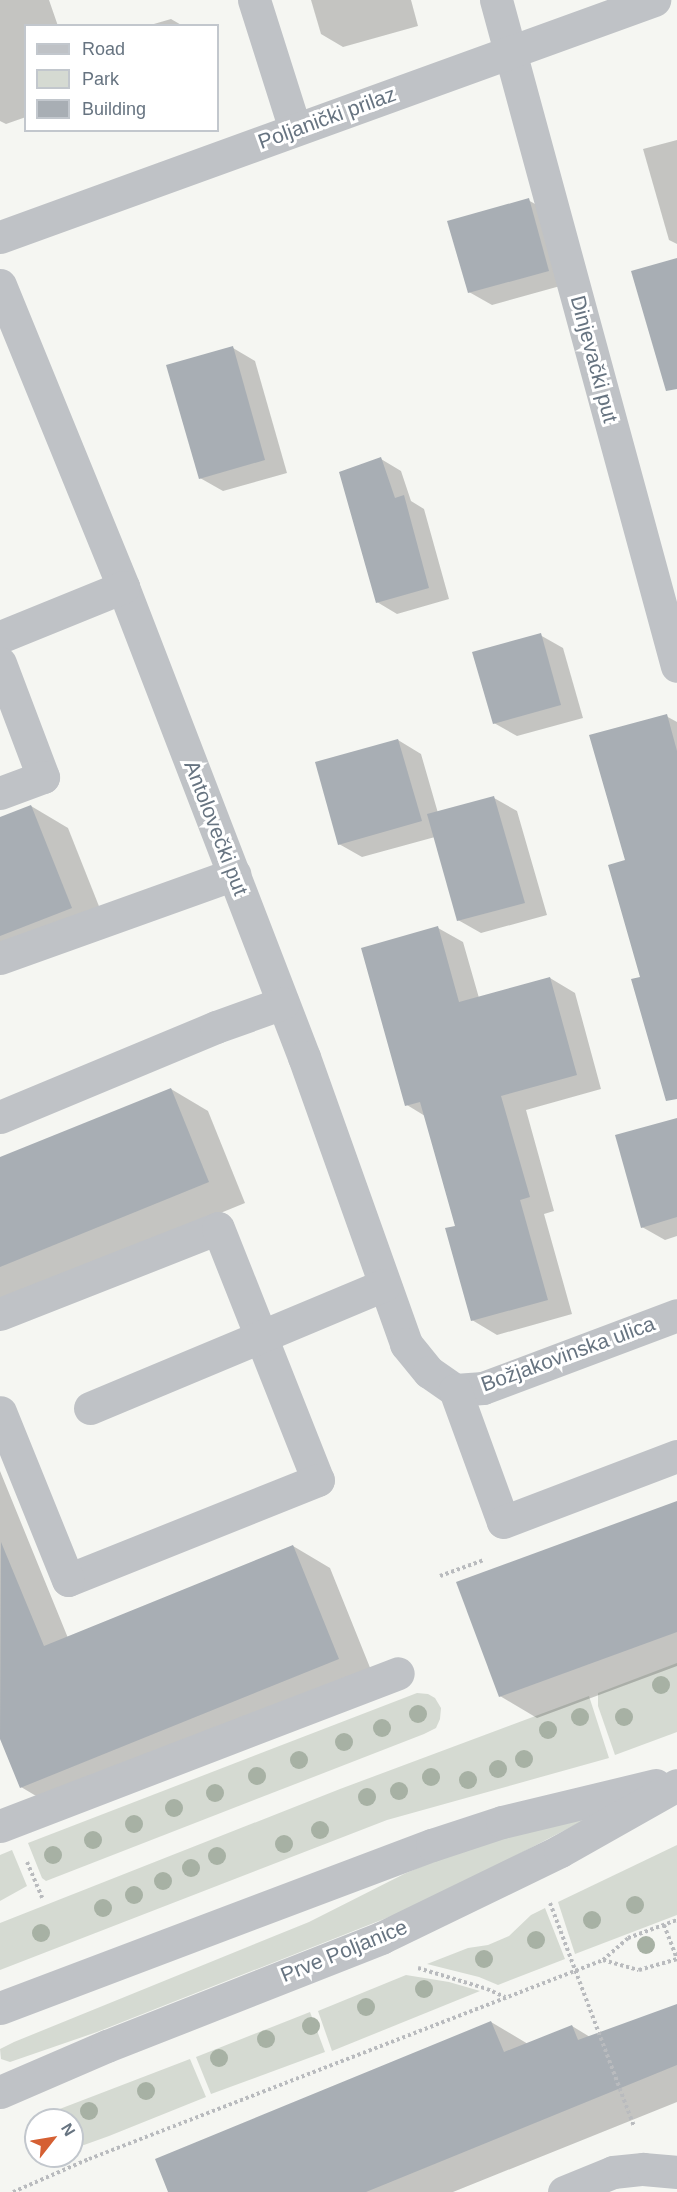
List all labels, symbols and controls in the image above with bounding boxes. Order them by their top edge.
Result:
legend [24,24,219,132]
text: Road [82,39,125,59]
text: Park [82,69,119,89]
street label: Poljanički prilaz [255,81,399,155]
text: Building [82,99,146,119]
street label: Dinjevački put [565,293,623,425]
street label: Antolovečki put [179,757,253,899]
street label: Božjakovinska ulica [478,1311,658,1397]
street label: Prve Poljanice [277,1914,411,1988]
north arrow [24,2108,84,2168]
text: N [58,2120,78,2139]

